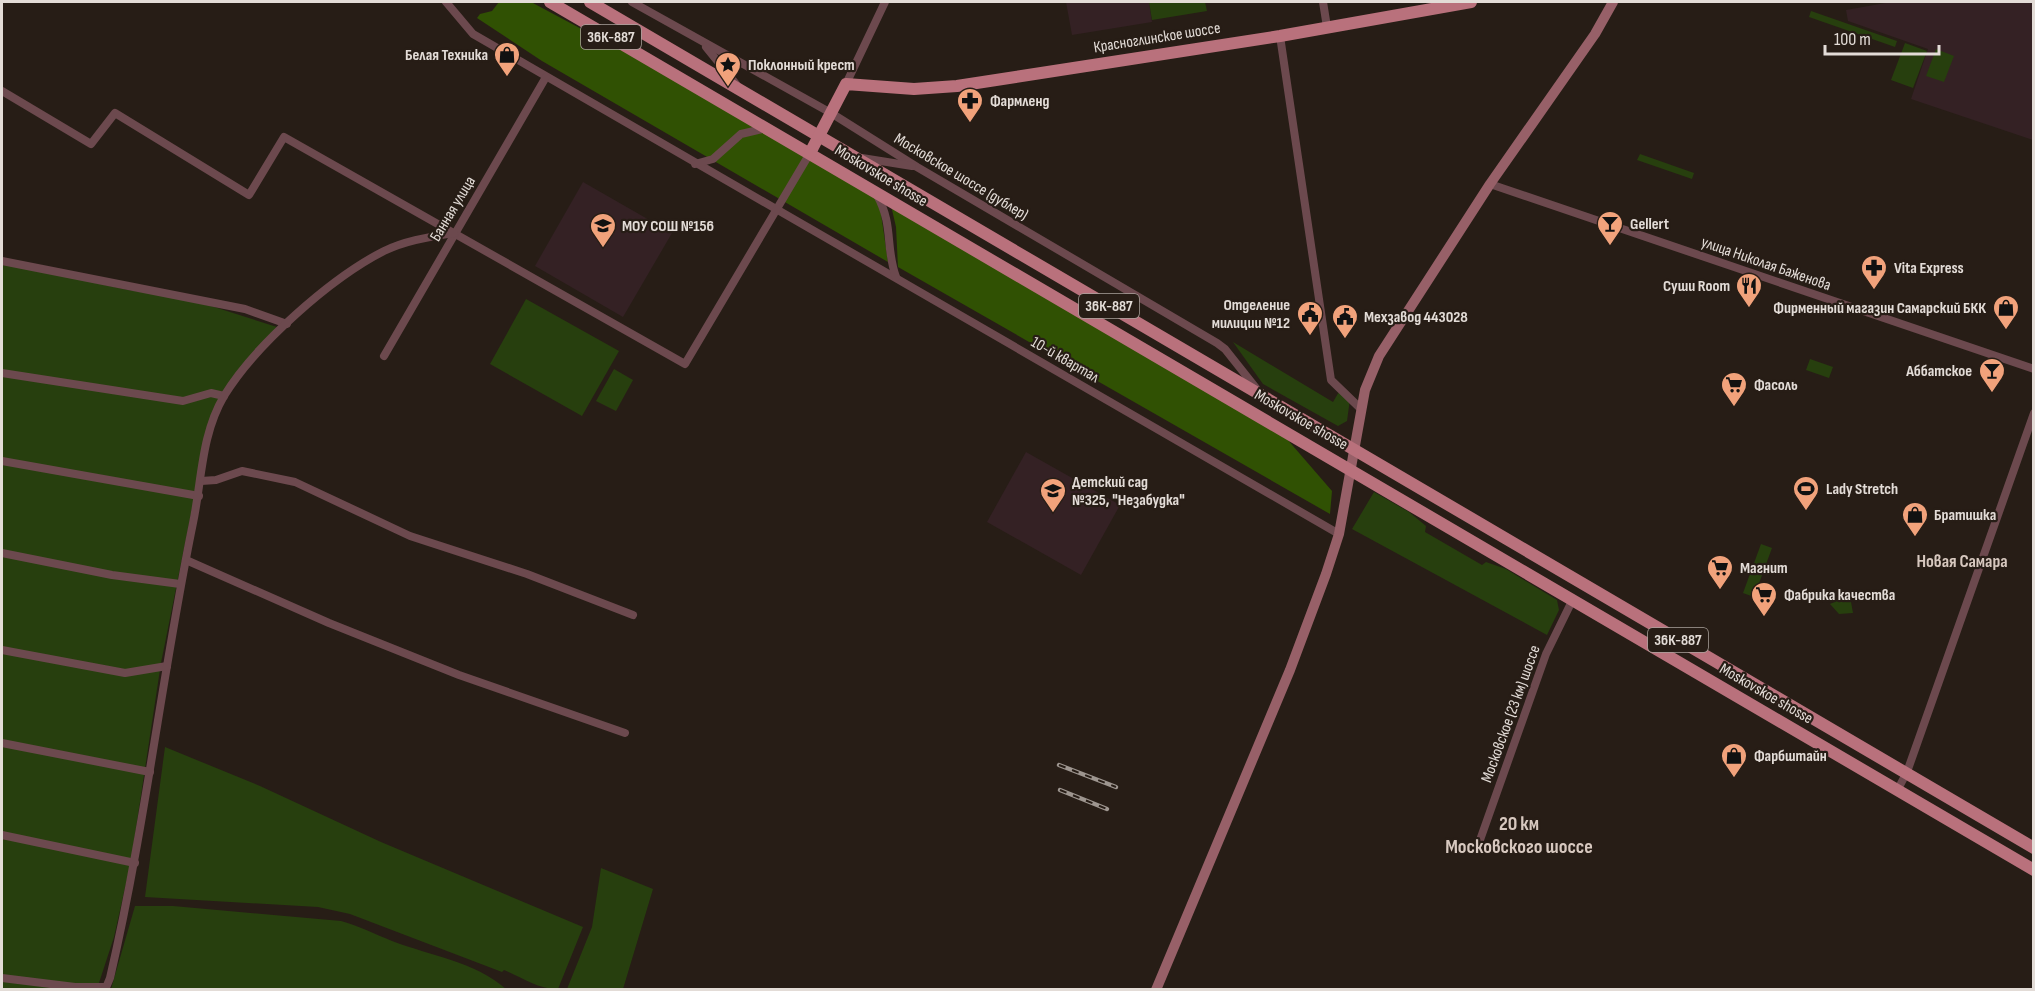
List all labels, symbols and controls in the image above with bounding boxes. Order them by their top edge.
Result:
scale bar [1825,18,1939,56]
street label: Красноглинское шоссе [1092,19,1222,57]
road number: 36К-887 [581,25,641,49]
text: 100 m [1834,29,1871,50]
shop icon: Белая Техника [492,40,522,78]
place label: Белая Техника [405,46,488,65]
place icon: Поклонный крест [713,50,743,88]
place label: Поклонный крест [748,56,855,75]
pharmacy icon: Фармленд [955,86,985,124]
place label: Фармленд [990,92,1049,111]
street label: Московское шоссе (дублер) [891,129,1031,225]
street label: Moskovskoe shosse [831,141,931,211]
street label: Банная улица [426,173,480,245]
bar icon: Gellert [1595,209,1625,247]
school or university icon: МОУ СОШ №156 [588,211,618,249]
place label: Gellert [1630,215,1669,234]
place label: МОУ СОШ №156 [622,217,714,236]
street label: улица Николая Баженова [1699,233,1833,295]
pharmacy icon: Vita Express [1859,253,1889,291]
place label: Vita Express [1894,259,1964,278]
restaurant icon: Суши Room [1734,271,1764,309]
place label: Суши Room [1663,277,1730,296]
shop icon: Фирменный магазин Самарский БКК [1991,293,2021,331]
road number: 36К-887 [1079,294,1139,318]
place label: Отделение милиции №12 [1212,296,1290,333]
public building icon: Отделение милиции №12 [1295,299,1325,337]
place label: Фирменный магазин Самарский БКК [1773,299,1986,318]
public building icon: Мехзавод 443028 [1330,302,1360,340]
place label: Мехзавод 443028 [1364,308,1468,327]
street label: 10-й квартал [1028,333,1103,387]
bar icon: Аббатское [1977,356,2007,394]
place label: Аббатское [1905,362,1972,381]
supermarket icon: Фасоль [1719,370,1749,408]
place label: Фасоль [1754,376,1798,395]
street label: Moskovskoe shosse [1251,386,1351,454]
place label: Детский сад №325, "Незабудка" [1072,473,1185,510]
sports icon: Lady Stretch [1791,474,1821,512]
school or university icon: Детский сад №325, "Незабудка" [1038,476,1068,514]
place label: Lady Stretch [1826,480,1898,499]
shop icon: Братишка [1900,500,1930,538]
place label: Братишка [1934,506,1996,525]
district label: Новая Самара [1916,551,2008,572]
supermarket icon: Магнит [1705,553,1735,591]
place label: Магнит [1740,559,1788,578]
supermarket icon: Фабрика качества [1749,580,1779,618]
place label: Фабрика качества [1784,586,1895,605]
road number: 36К-887 [1648,628,1708,652]
street label: Московское (23 км) шоссе [1477,643,1545,785]
street label: Moskovskoe shosse [1716,660,1816,728]
shop icon: Фарбштайн [1719,741,1749,779]
place label: Фарбштайн [1754,747,1827,766]
district label: 20 км Московского шоссе [1445,812,1593,859]

